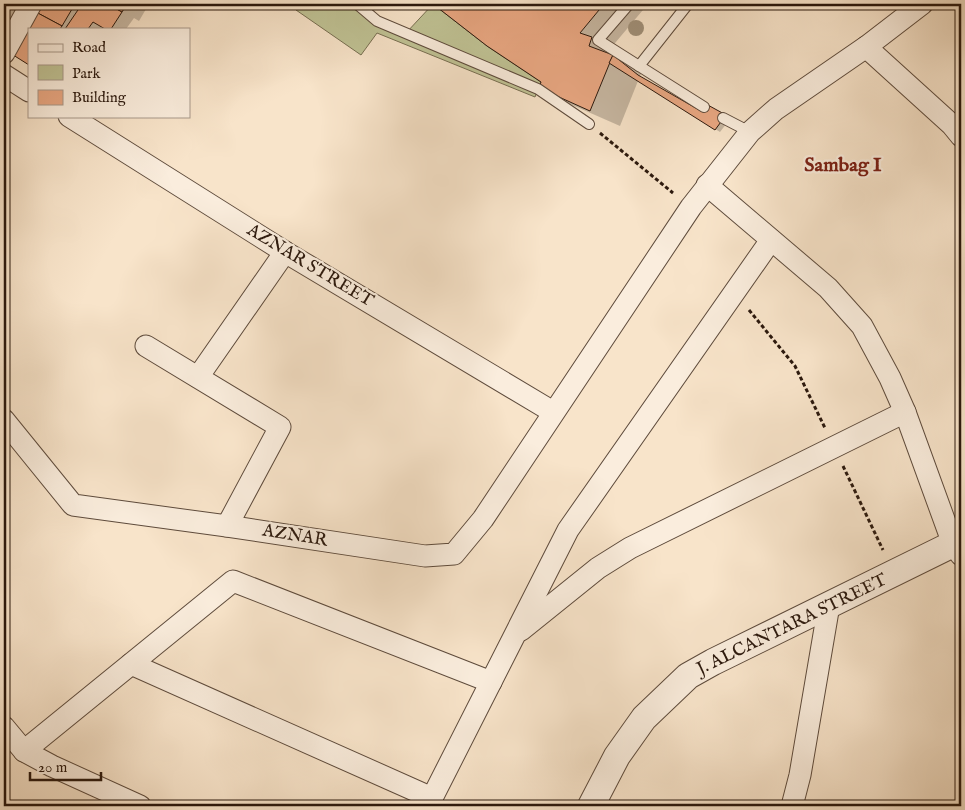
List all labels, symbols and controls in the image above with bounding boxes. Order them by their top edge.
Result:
legend [28,28,190,118]
text: Road [72,38,107,57]
text: Park [72,64,102,83]
text: Building [72,88,127,107]
district label: Sambag I [804,153,882,178]
street label: AZNAR STREET [242,219,378,313]
street label: AZNAR [260,519,331,553]
street label: J. ALCANTARA STREET [691,569,891,682]
scale bar [30,750,101,782]
text: 20 m [38,758,68,777]

